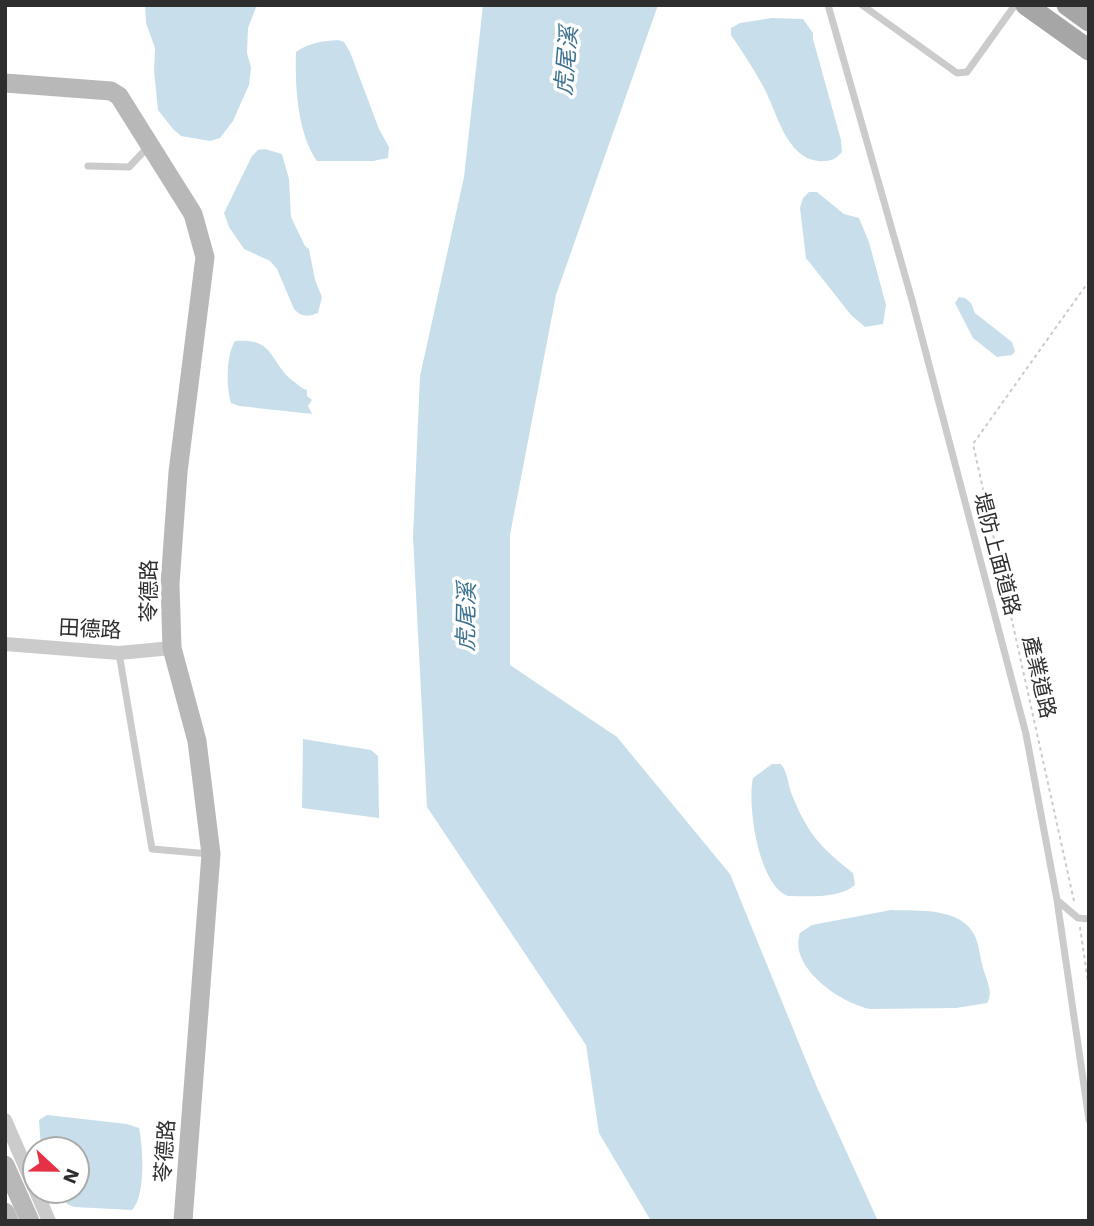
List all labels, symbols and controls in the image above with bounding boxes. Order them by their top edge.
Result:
water label: 虎尾溪 [550,23,583,97]
street label: 堤防上面道路 [969,490,1026,618]
street label: 苓德路 [136,560,161,623]
water label: 虎尾溪 [452,579,481,652]
street label: 田德路 [58,614,122,643]
street label: 產業道路 [1018,633,1061,721]
street label: 苓德路 [150,1119,179,1183]
north arrow [21,1135,91,1205]
text: N [58,1165,85,1187]

